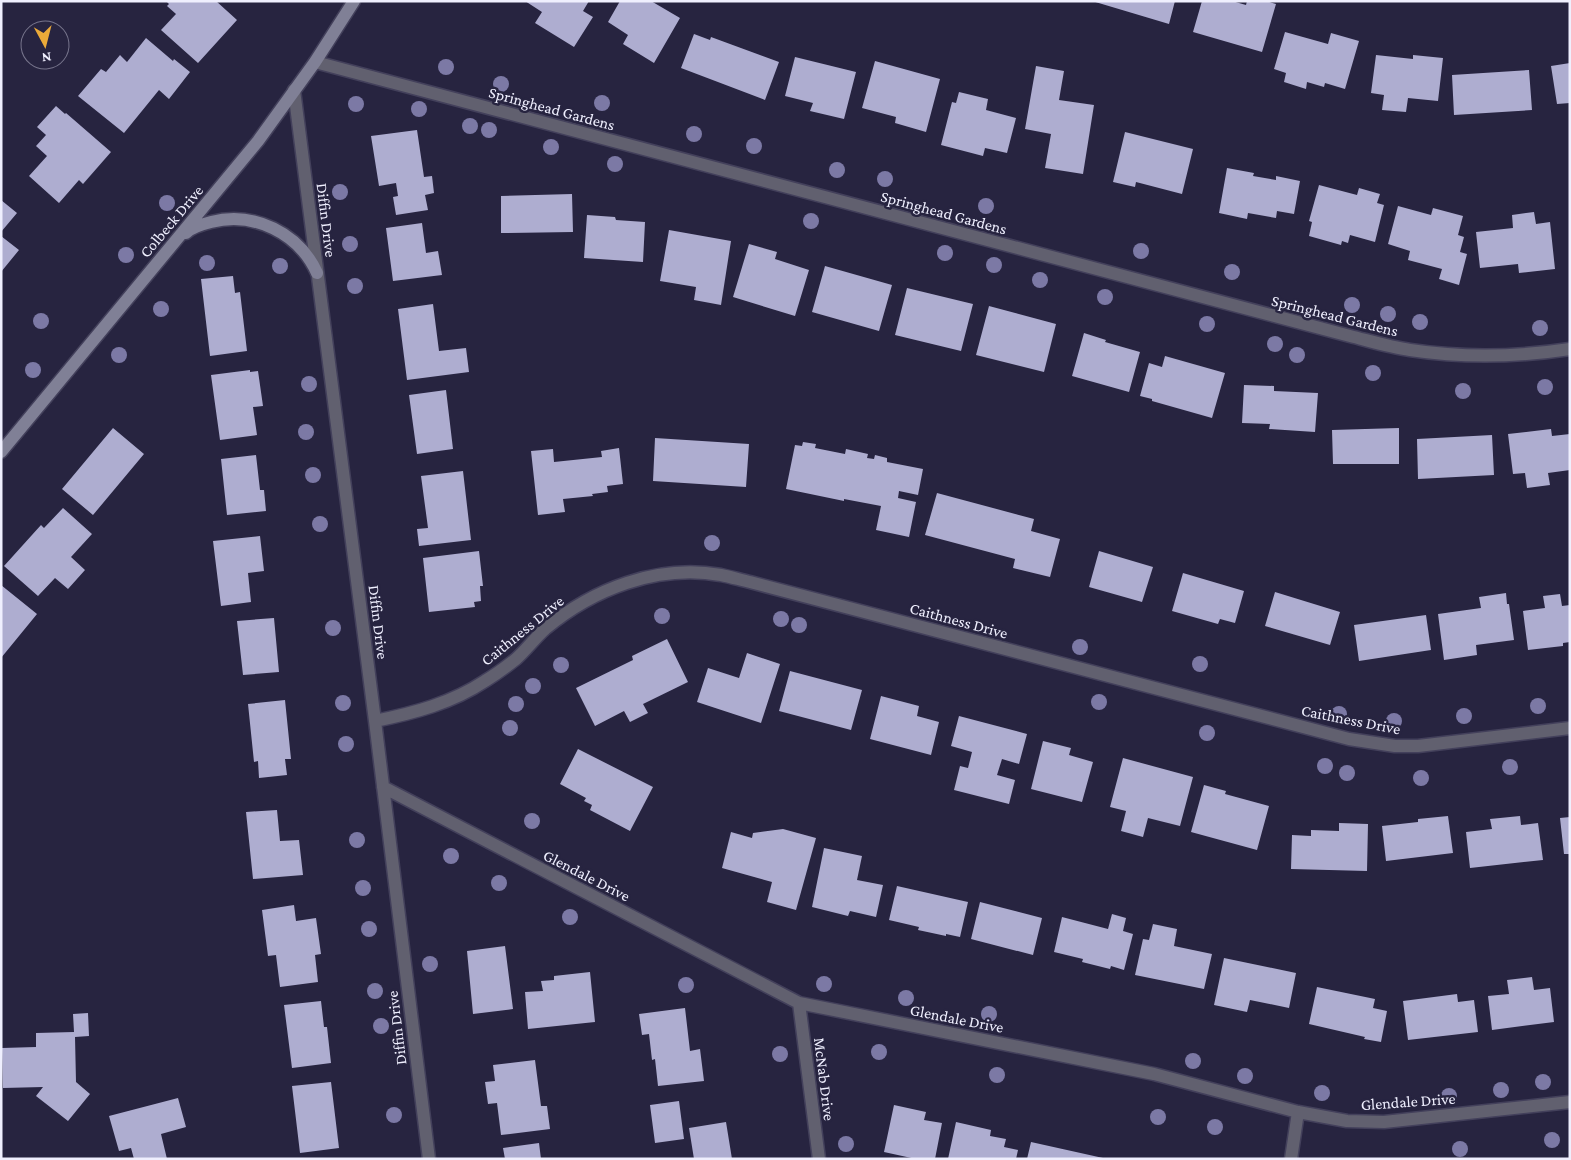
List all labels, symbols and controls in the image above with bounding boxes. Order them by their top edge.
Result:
north arrow [20,20,70,70]
text: N [40,49,52,66]
street label: Springhead Gardens [487,83,617,134]
street label: Colbeck Drive [136,182,206,261]
street label: Diffin Drive [314,182,339,258]
street label: Springhead Gardens [879,187,1009,238]
street label: Springhead Gardens [1270,292,1400,340]
street label: Diffin Drive [366,584,391,660]
street label: Caithness Drive [478,592,567,669]
street label: Caithness Drive [908,599,1010,642]
street label: Caithness Drive [1300,702,1402,737]
street label: Glendale Drive [541,846,633,905]
street label: Diffin Drive [384,990,409,1066]
street label: Glendale Drive [909,1001,1005,1036]
street label: McNab Drive [811,1036,838,1122]
street label: Glendale Drive [1360,1090,1456,1113]

